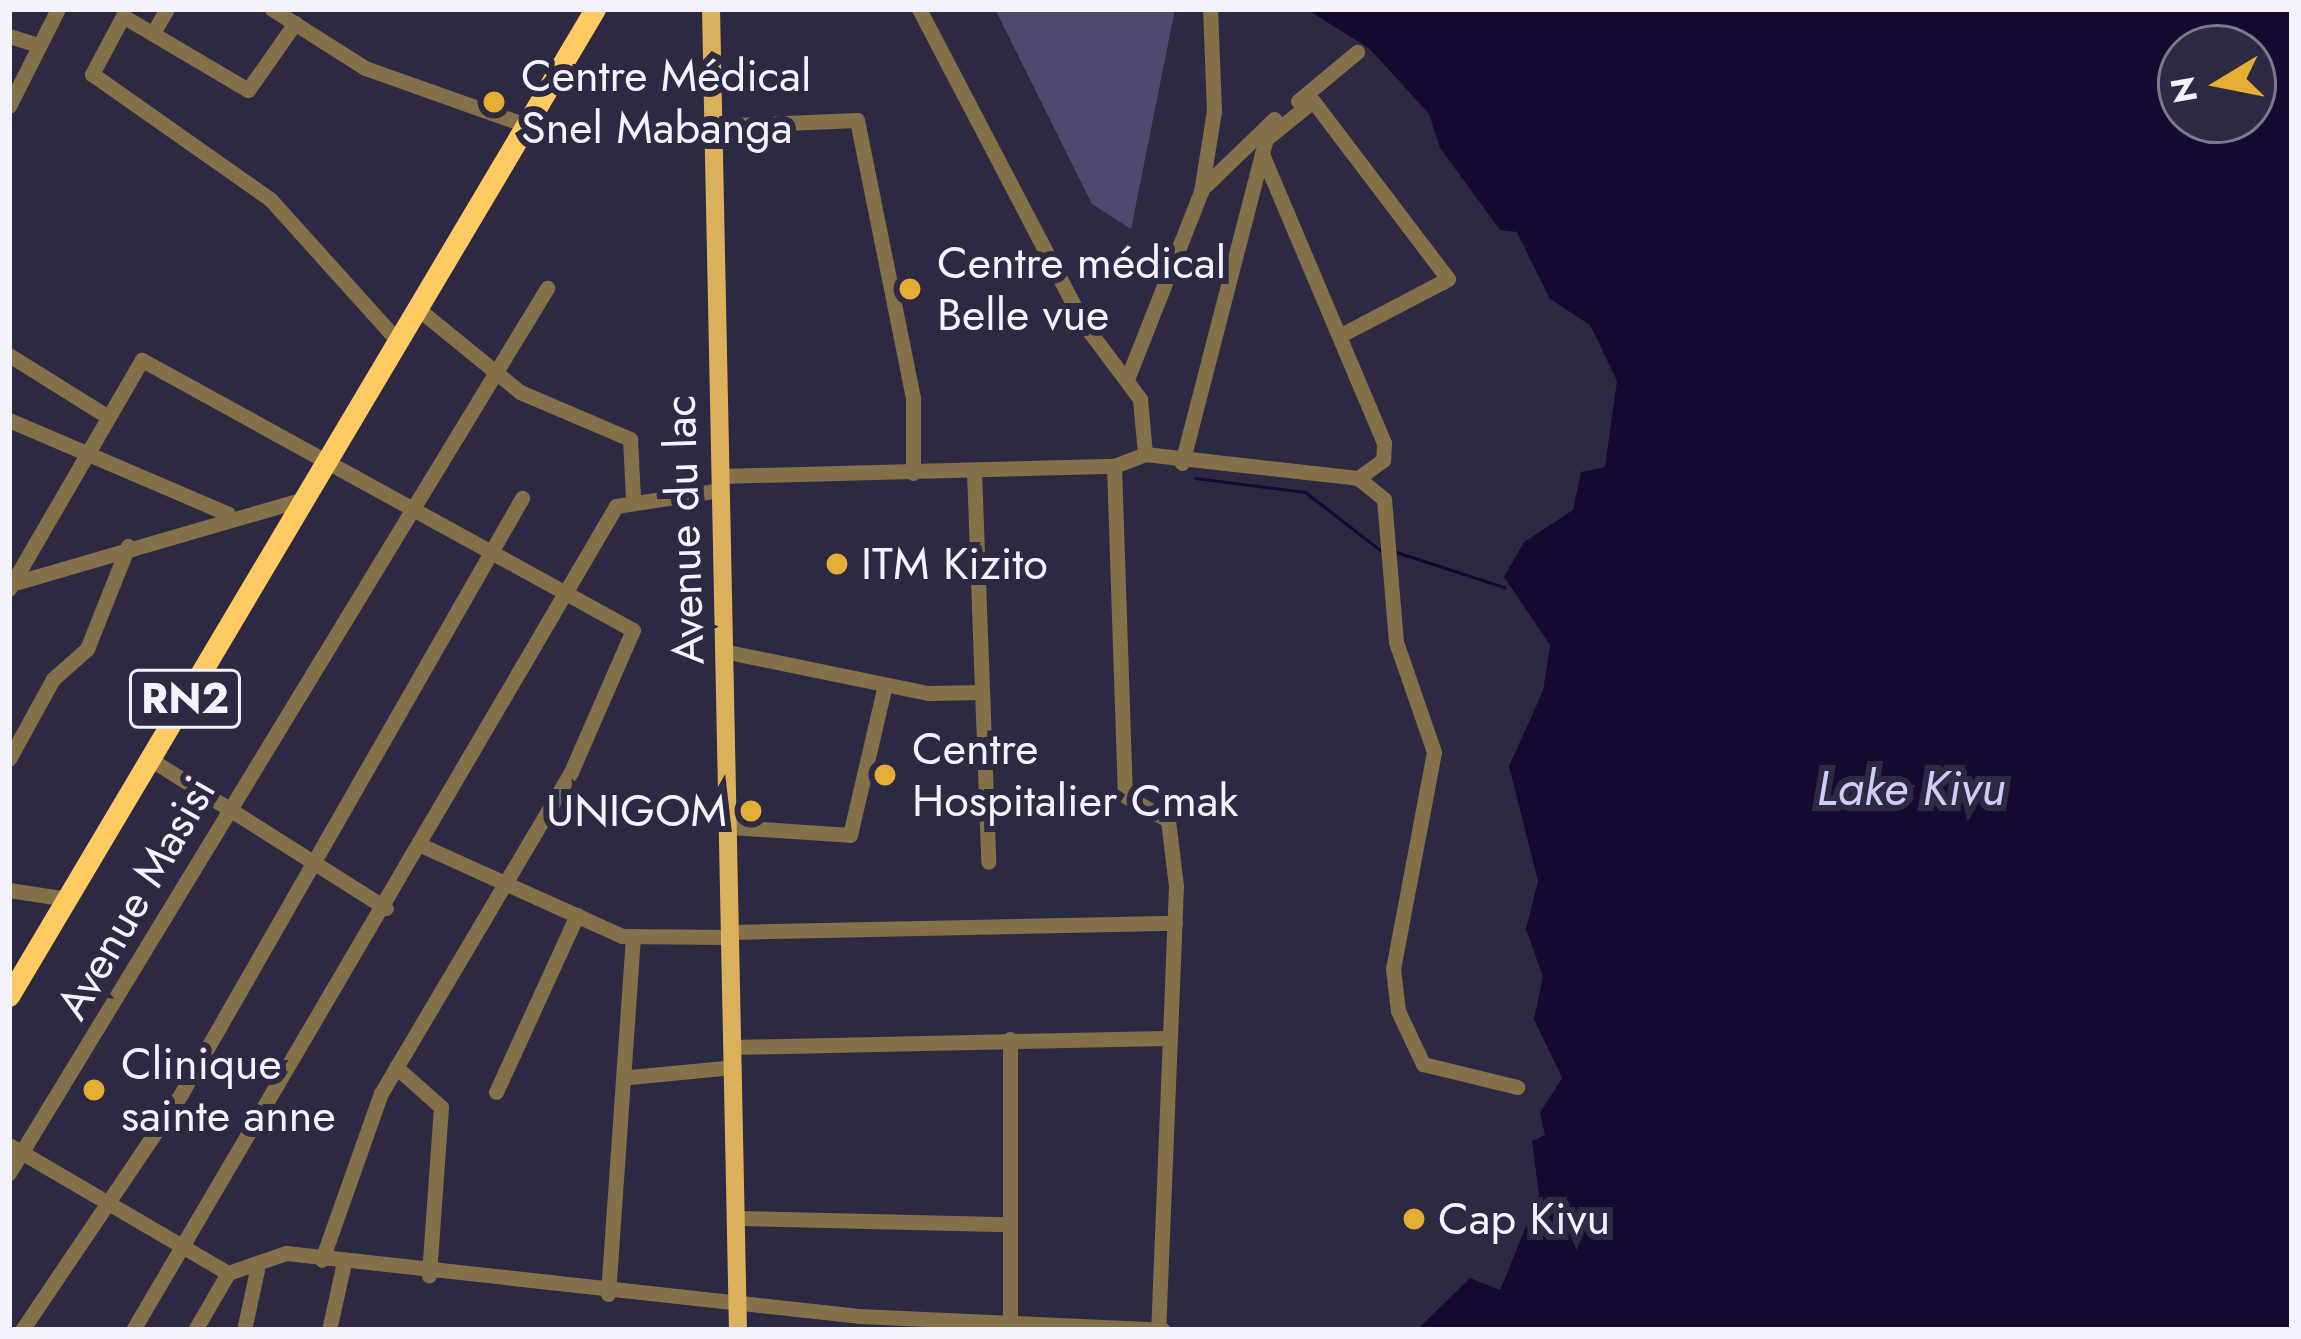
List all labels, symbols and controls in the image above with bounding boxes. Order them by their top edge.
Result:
north arrow [2157,24,2277,144]
place label: Centre Médical Snel Mabanga [521,49,811,155]
text: N [2159,73,2209,107]
marker: Centre Médical Snel Mabanga [478,86,510,118]
place label: Centre médical Belle vue [937,236,1226,342]
marker: Centre médical Belle vue [894,273,926,305]
street label: Avenue du lac [652,394,716,666]
place label: ITM Kizito [861,537,1048,591]
marker: ITM Kizito [824,551,850,577]
road number: RN2 [128,663,242,735]
place label: Centre Hospitalier Cmak [912,722,1238,828]
marker: Centre Hospitalier Cmak [869,759,901,791]
water label: Lake Kivu [1816,760,2006,818]
street label: Avenue Masisi [45,767,227,1029]
place label: UNIGOM [546,784,727,838]
marker: UNIGOM [738,798,764,824]
place label: Clinique sainte anne [121,1037,336,1143]
marker: Clinique sainte anne [78,1074,110,1106]
place label: Cap Kivu [1438,1192,1610,1246]
marker: Cap Kivu [1401,1206,1427,1232]

